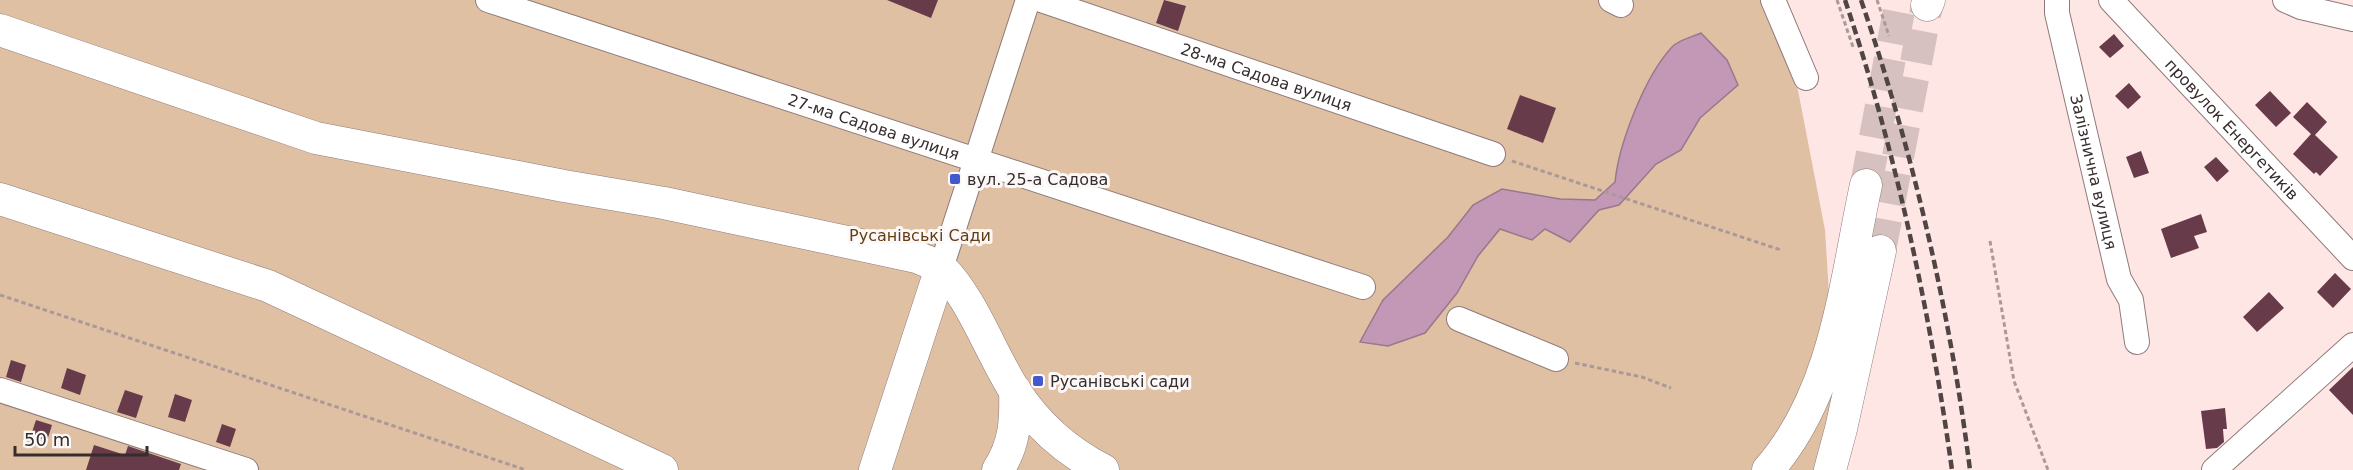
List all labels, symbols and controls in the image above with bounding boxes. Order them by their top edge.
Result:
street label: 28-ма Садова вулиця [1178,39,1354,115]
street label: провулок Енергетиків [2161,55,2303,204]
street label: 27-ма Садова вулиця [786,90,962,164]
street label: Залізнична вулиця [2067,92,2121,251]
place label: вул. 25-а Садова [967,170,1108,189]
marker: вул. 25-а Садова [948,172,962,186]
park label: Русанівські Сади [849,226,991,245]
place label: Русанівські сади [1050,372,1190,391]
marker: Русанівські сади [1031,374,1045,388]
scale bar [15,419,147,457]
text: 50 m [24,429,70,450]

